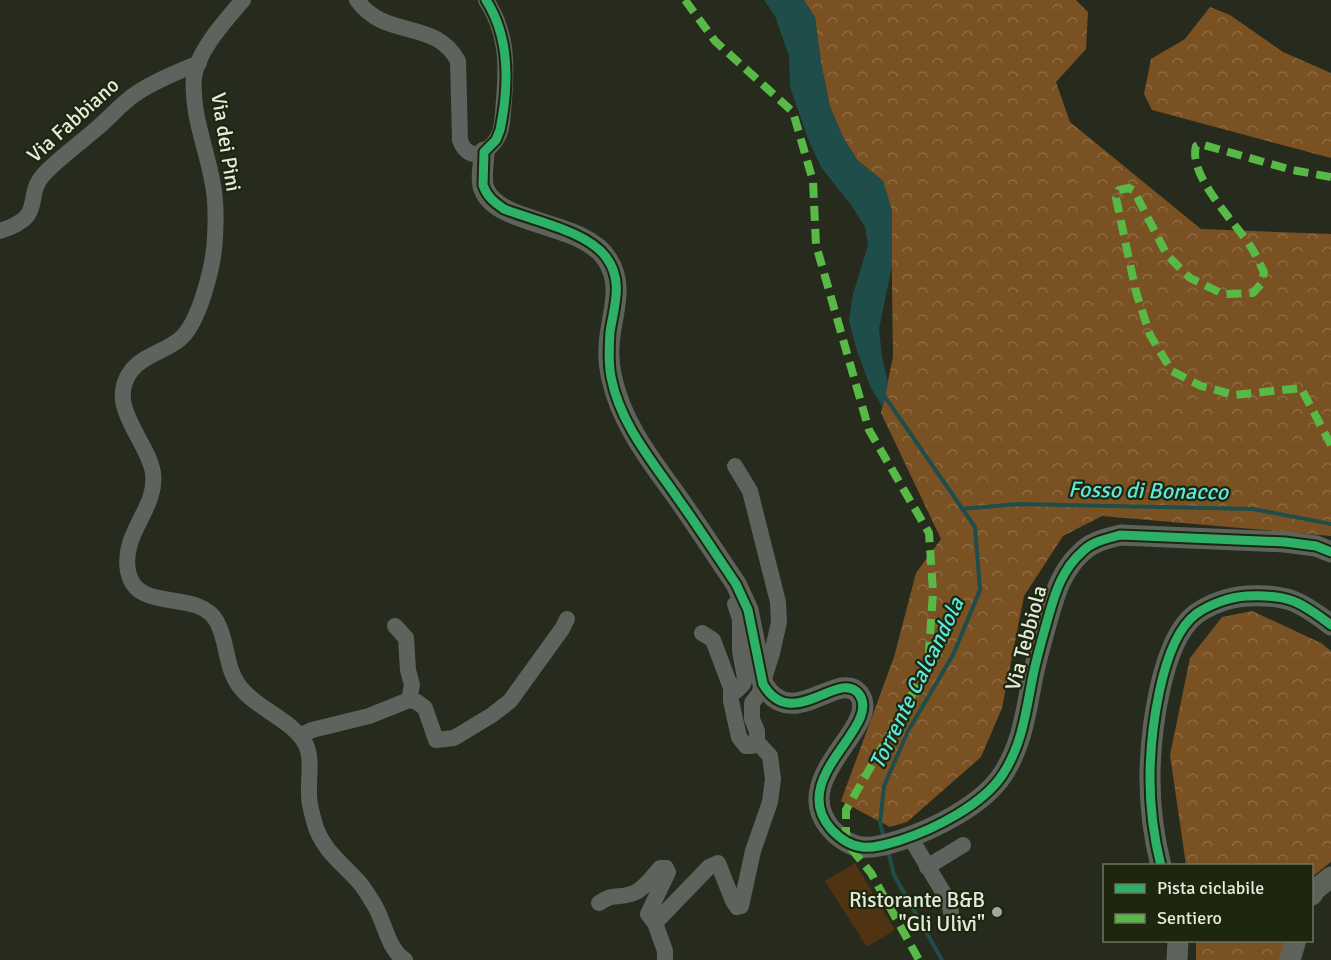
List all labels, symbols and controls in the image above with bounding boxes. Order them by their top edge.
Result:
street label: Via Fabbiano [22,72,124,168]
street label: Via dei Pini [205,91,247,193]
water label: Fosso di Bonacco [1068,476,1230,505]
street label: Via Tebbiola [1000,583,1052,693]
water label: Torrente Calcandola [863,592,970,773]
legend [1103,864,1313,942]
text: Pista ciclabile [1157,877,1264,899]
place label: Ristorante B&B "Gli Ulivi" [849,887,985,937]
marker: Ristorante B&B "Gli Ulivi" [990,905,1004,919]
text: Sentiero [1157,907,1222,929]

